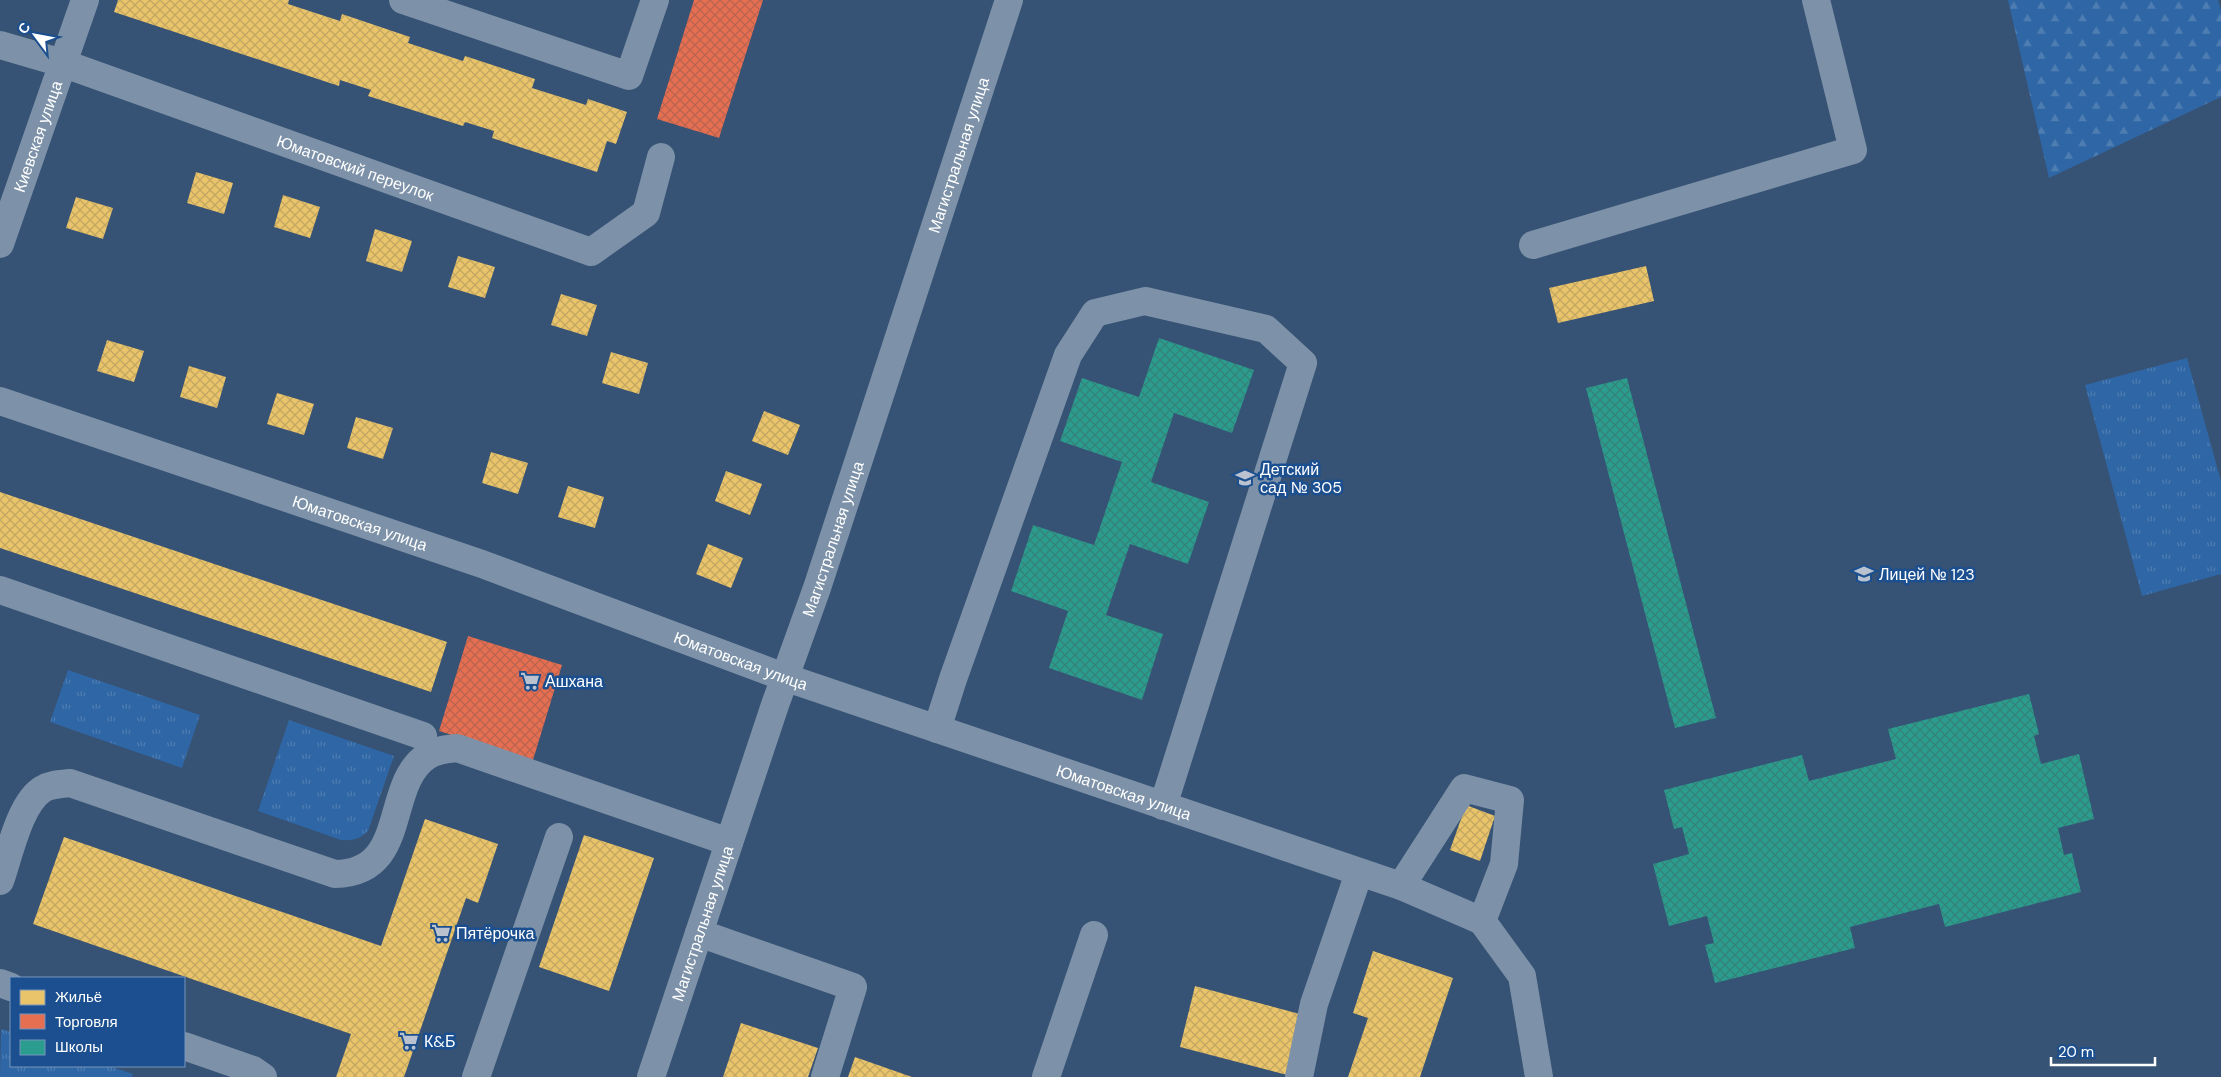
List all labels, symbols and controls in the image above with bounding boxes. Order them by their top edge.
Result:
north arrow [10,10,60,60]
text: С [14,19,34,37]
street label: Магистральная улица [924,74,994,236]
street label: Киевская улица [9,78,67,195]
street label: Юматовский переулок [274,131,437,206]
street label: Магистральная улица [798,458,869,620]
place label: Детский сад № 305 [1260,459,1342,498]
school or university icon: Детский сад № 305 [1234,467,1256,489]
street label: Юматовская улица [290,491,430,556]
school or university icon: Лицей № 123 [1853,563,1875,585]
place label: Лицей № 123 [1879,564,1975,585]
street label: Юматовская улица [671,627,810,695]
supermarket icon: Ашхана [519,670,541,692]
place label: Ашхана [545,671,603,692]
street label: Юматовская улица [1053,760,1194,825]
street label: Магистральная улица [667,843,738,1004]
supermarket icon: Пятёрочка [430,922,452,944]
place label: Пятёрочка [456,923,535,944]
legend [10,977,185,1067]
text: Жильё [55,987,102,1007]
text: Торговля [55,1012,118,1032]
supermarket icon: К&Б [398,1030,420,1052]
place label: К&Б [424,1031,456,1052]
scale bar [2051,1034,2155,1066]
text: Школы [55,1037,103,1057]
text: 20 m [2058,1042,2094,1062]

